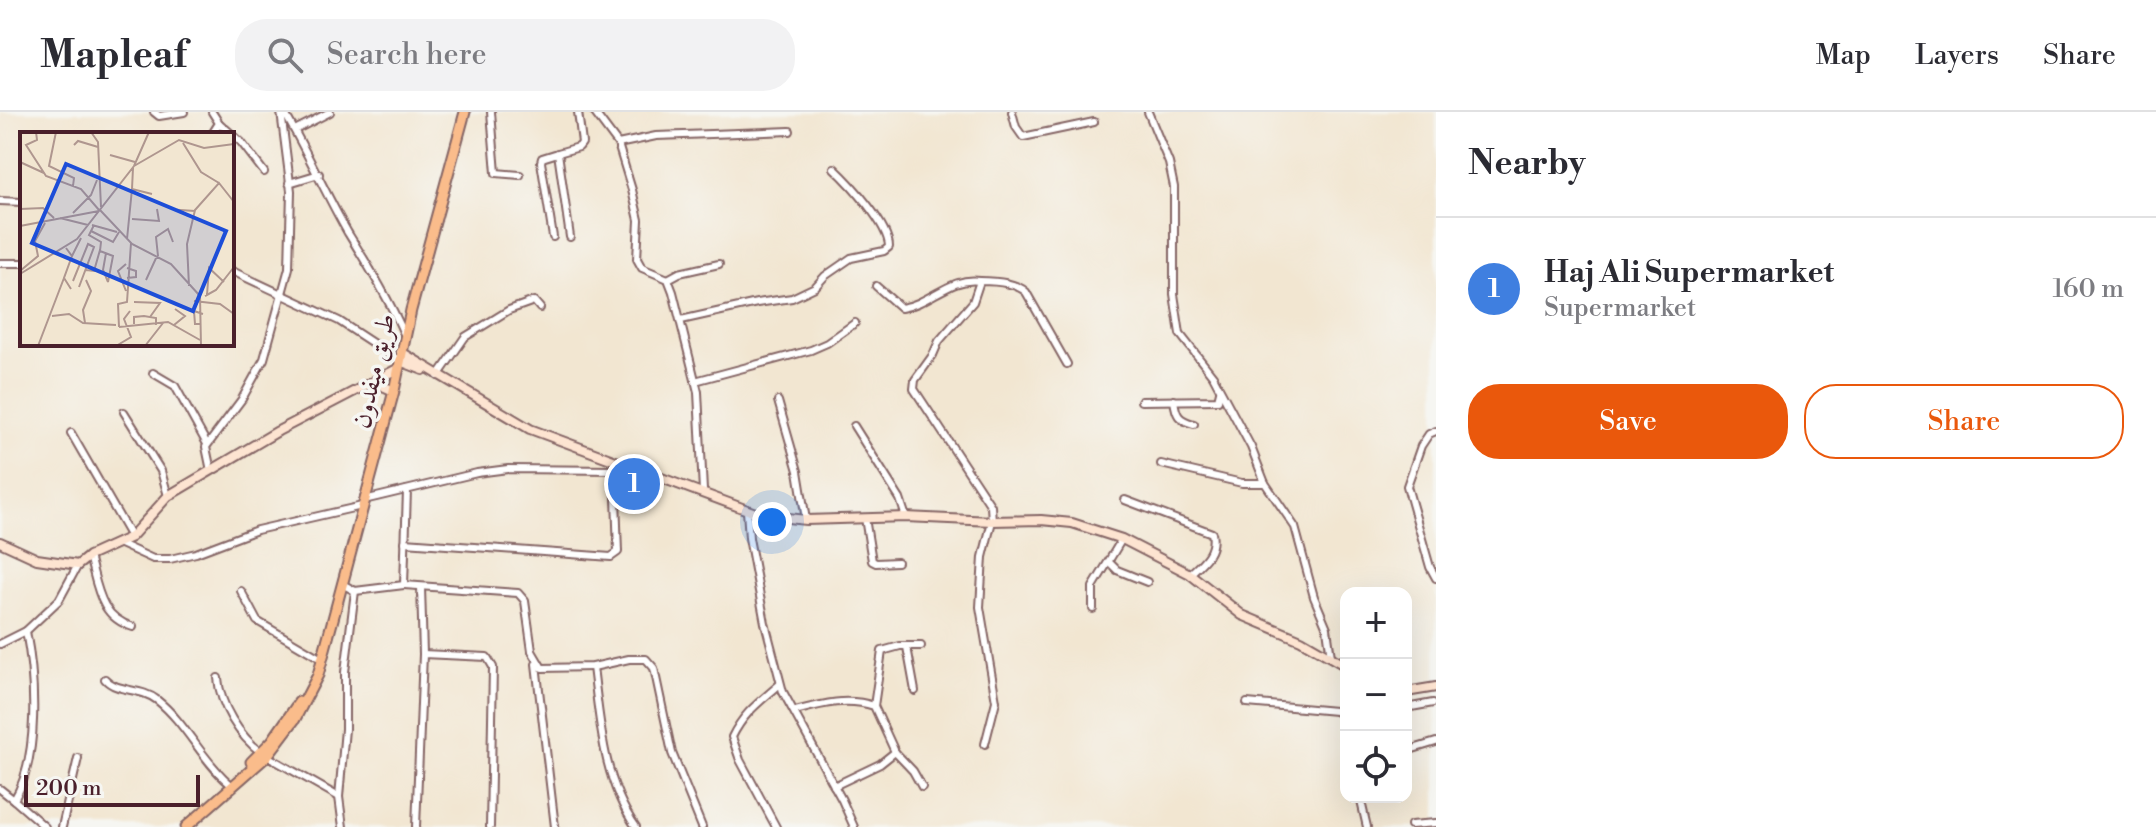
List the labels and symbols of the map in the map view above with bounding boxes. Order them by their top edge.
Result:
inset map [20,132,234,346]
street label: طريق ميفدون [345,311,403,431]
pin: 1 [608,454,660,514]
your location [752,502,792,542]
scale bar [24,771,200,807]

